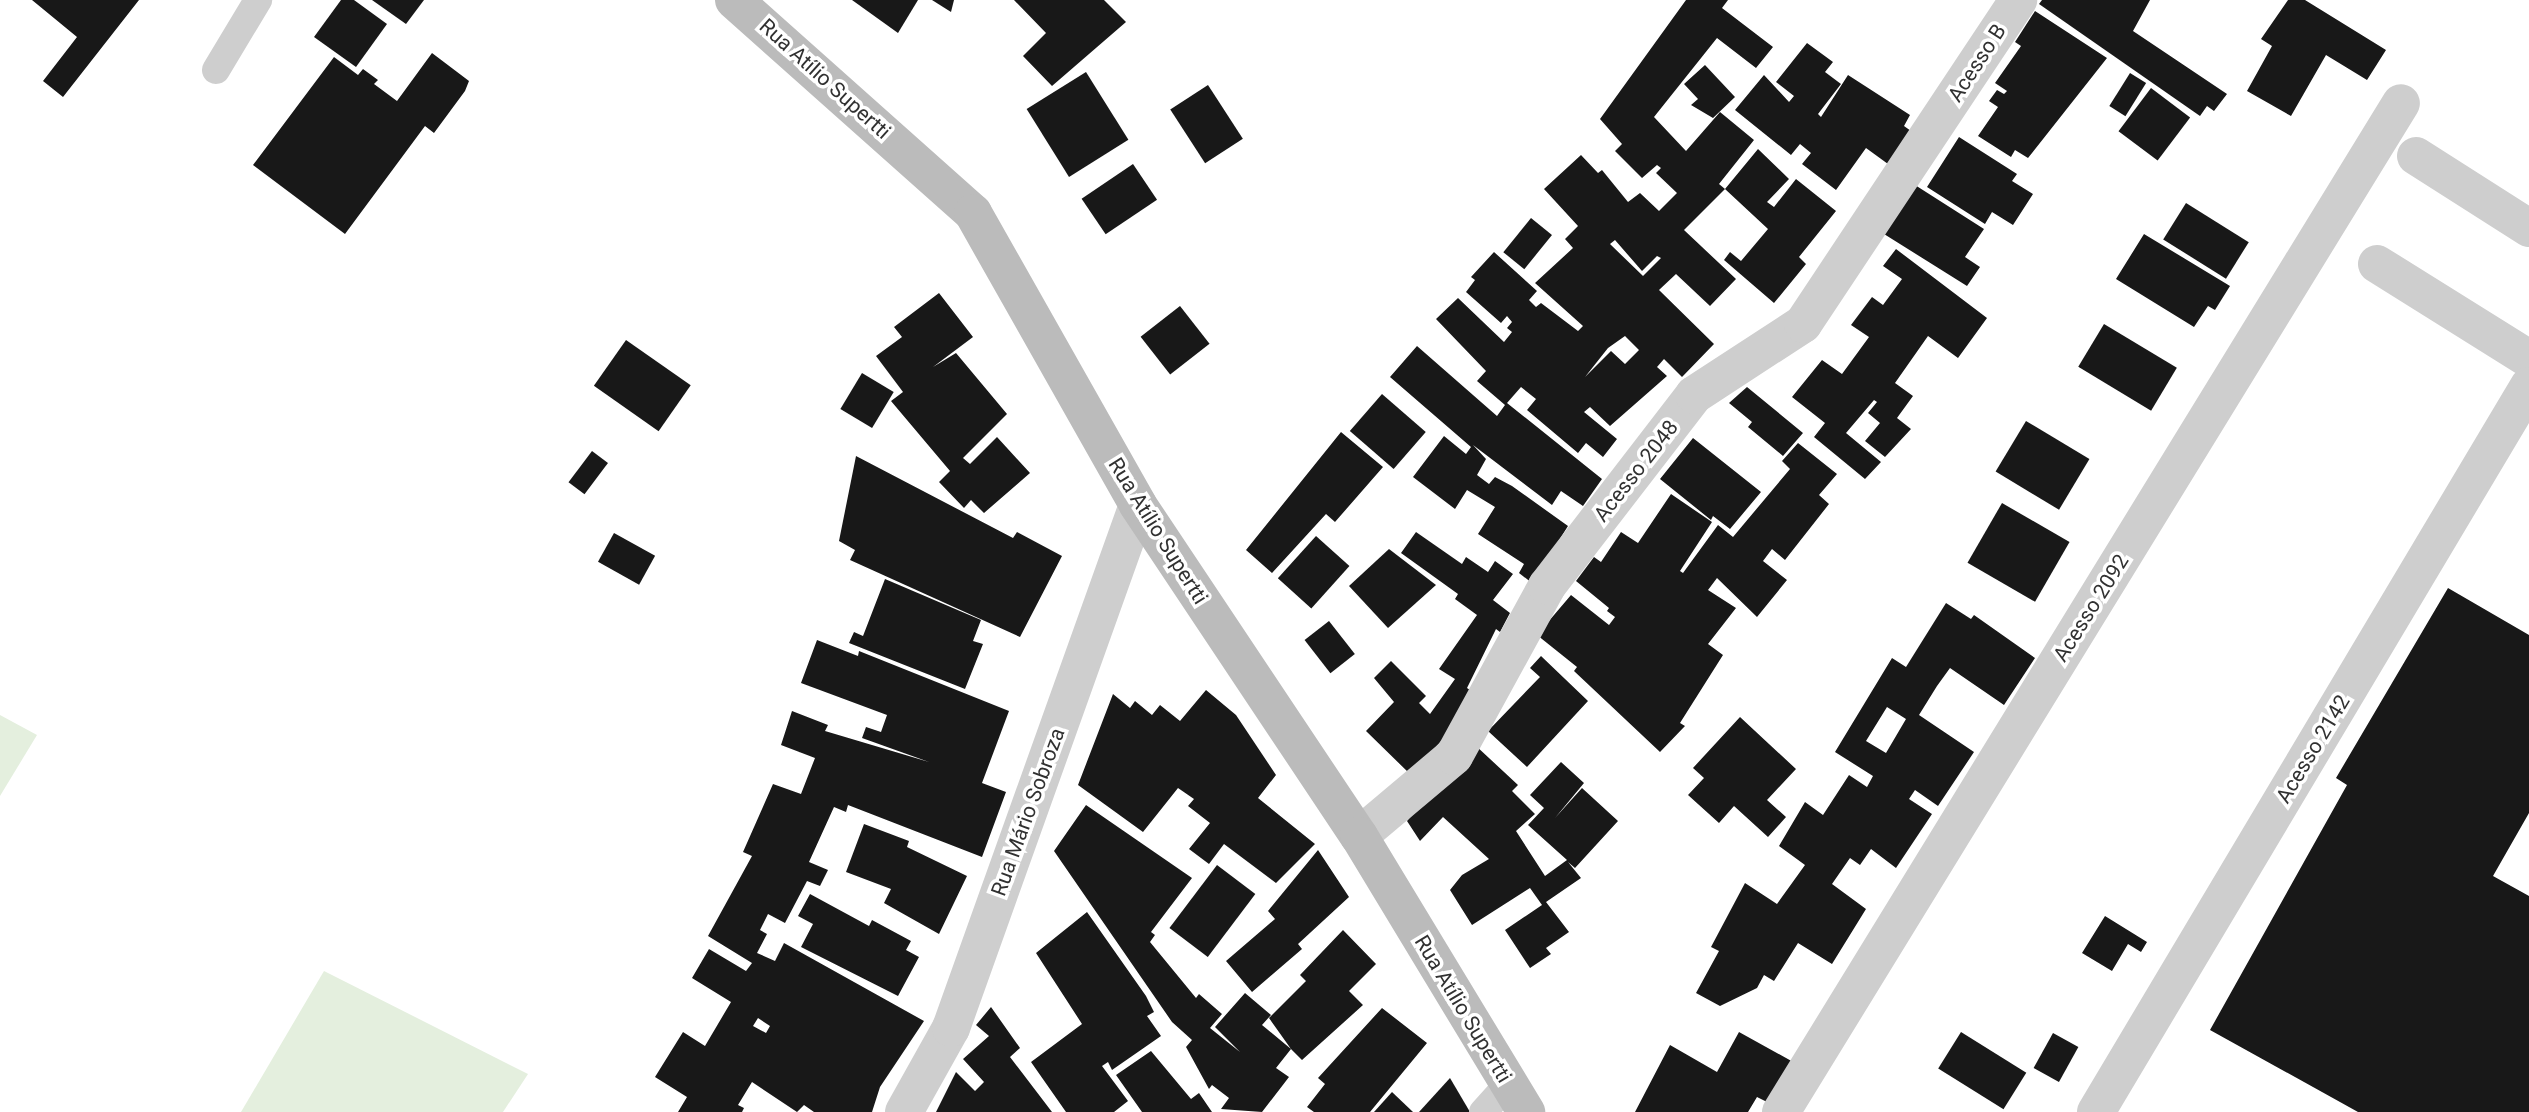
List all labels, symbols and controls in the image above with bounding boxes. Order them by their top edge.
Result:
street label: Rua Atílio Supertti [754,14,896,144]
street label: Acesso B [1943,19,2011,107]
street label: Acesso 2048 [1589,415,1683,527]
street label: Rua Atílio Supertti [1103,453,1213,609]
street label: Acesso 2092 [2048,550,2134,666]
street label: Acesso 2142 [2271,690,2355,808]
street label: Rua Mário Sobroza [986,724,1070,900]
street label: Rua Atílio Supertti [1409,931,1517,1087]

